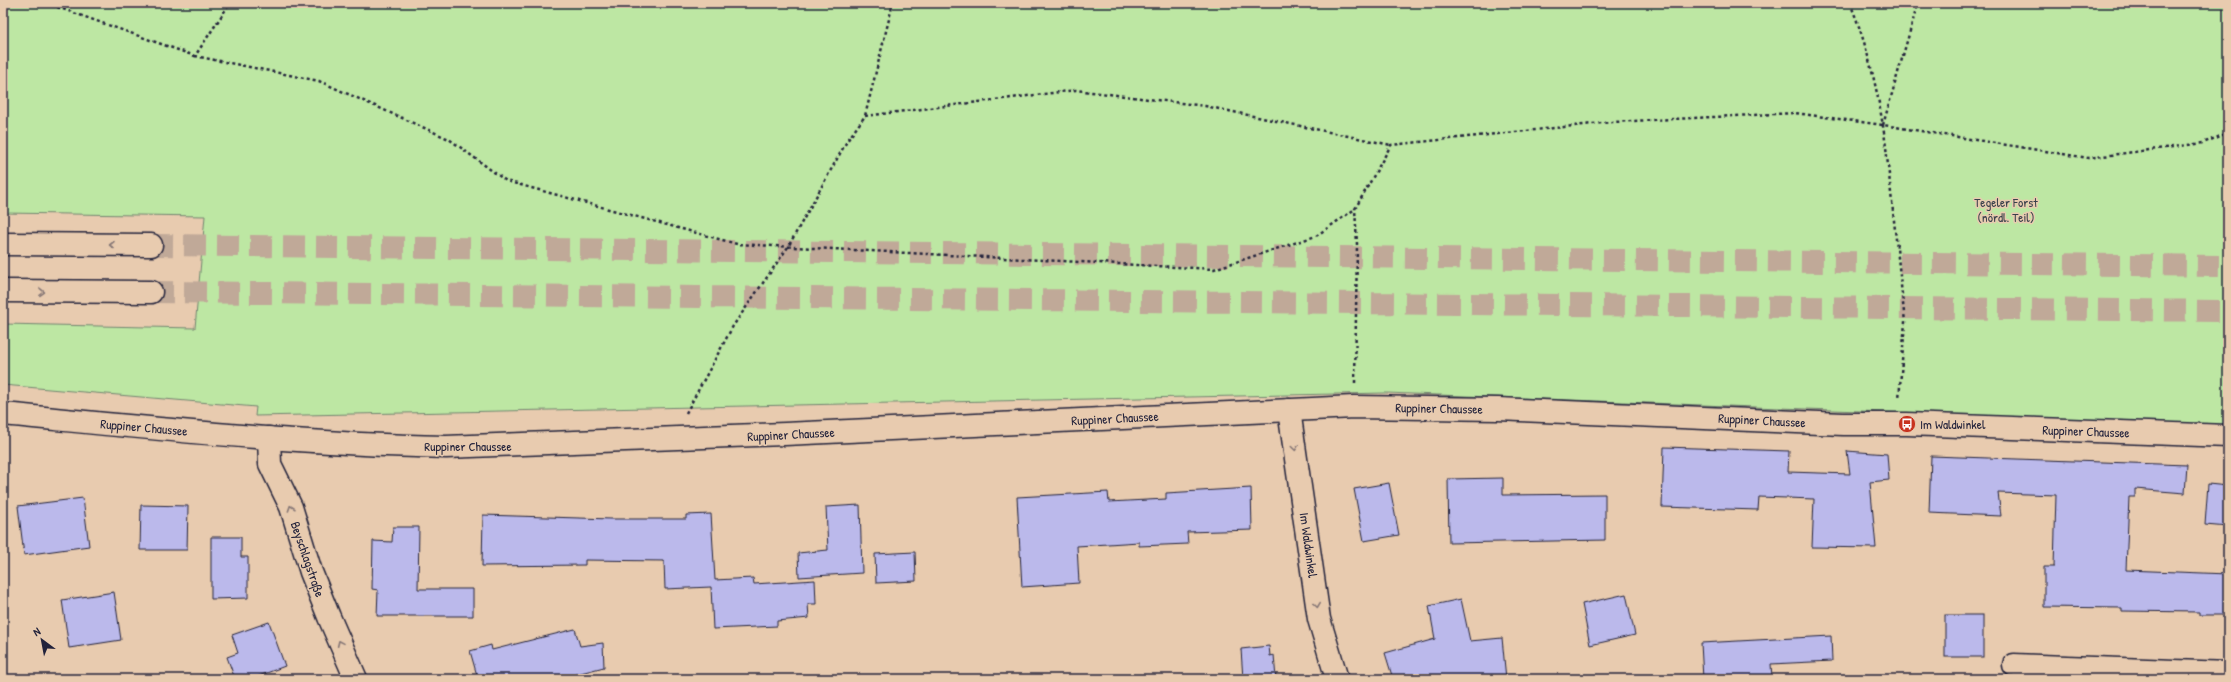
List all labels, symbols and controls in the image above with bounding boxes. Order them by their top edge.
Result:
park label: Tegeler Forst (nördl. Teil) [1974,193,2038,226]
one-way arrow [109,241,115,249]
one-way arrow [39,288,45,296]
street label: Ruppiner Chaussee [1395,398,1483,418]
street label: Ruppiner Chaussee [1071,407,1159,429]
street label: Ruppiner Chaussee [1718,409,1806,431]
street label: Ruppiner Chaussee [100,414,188,440]
bus stop icon: Im Waldwinkel [1897,414,1917,434]
place label: Im Waldwinkel [1920,415,1986,433]
street label: Ruppiner Chaussee [2042,420,2130,442]
street label: Ruppiner Chaussee [747,423,835,445]
street label: Ruppiner Chaussee [424,437,512,455]
one-way arrow [1290,445,1299,451]
one-way arrow [287,505,296,512]
street label: Im Waldwinkel [1296,511,1323,579]
street label: Beyschlagstraße [287,519,329,599]
one-way arrow [1312,601,1321,608]
north arrow [22,620,62,660]
text: N [31,624,43,639]
one-way arrow [337,640,345,648]

